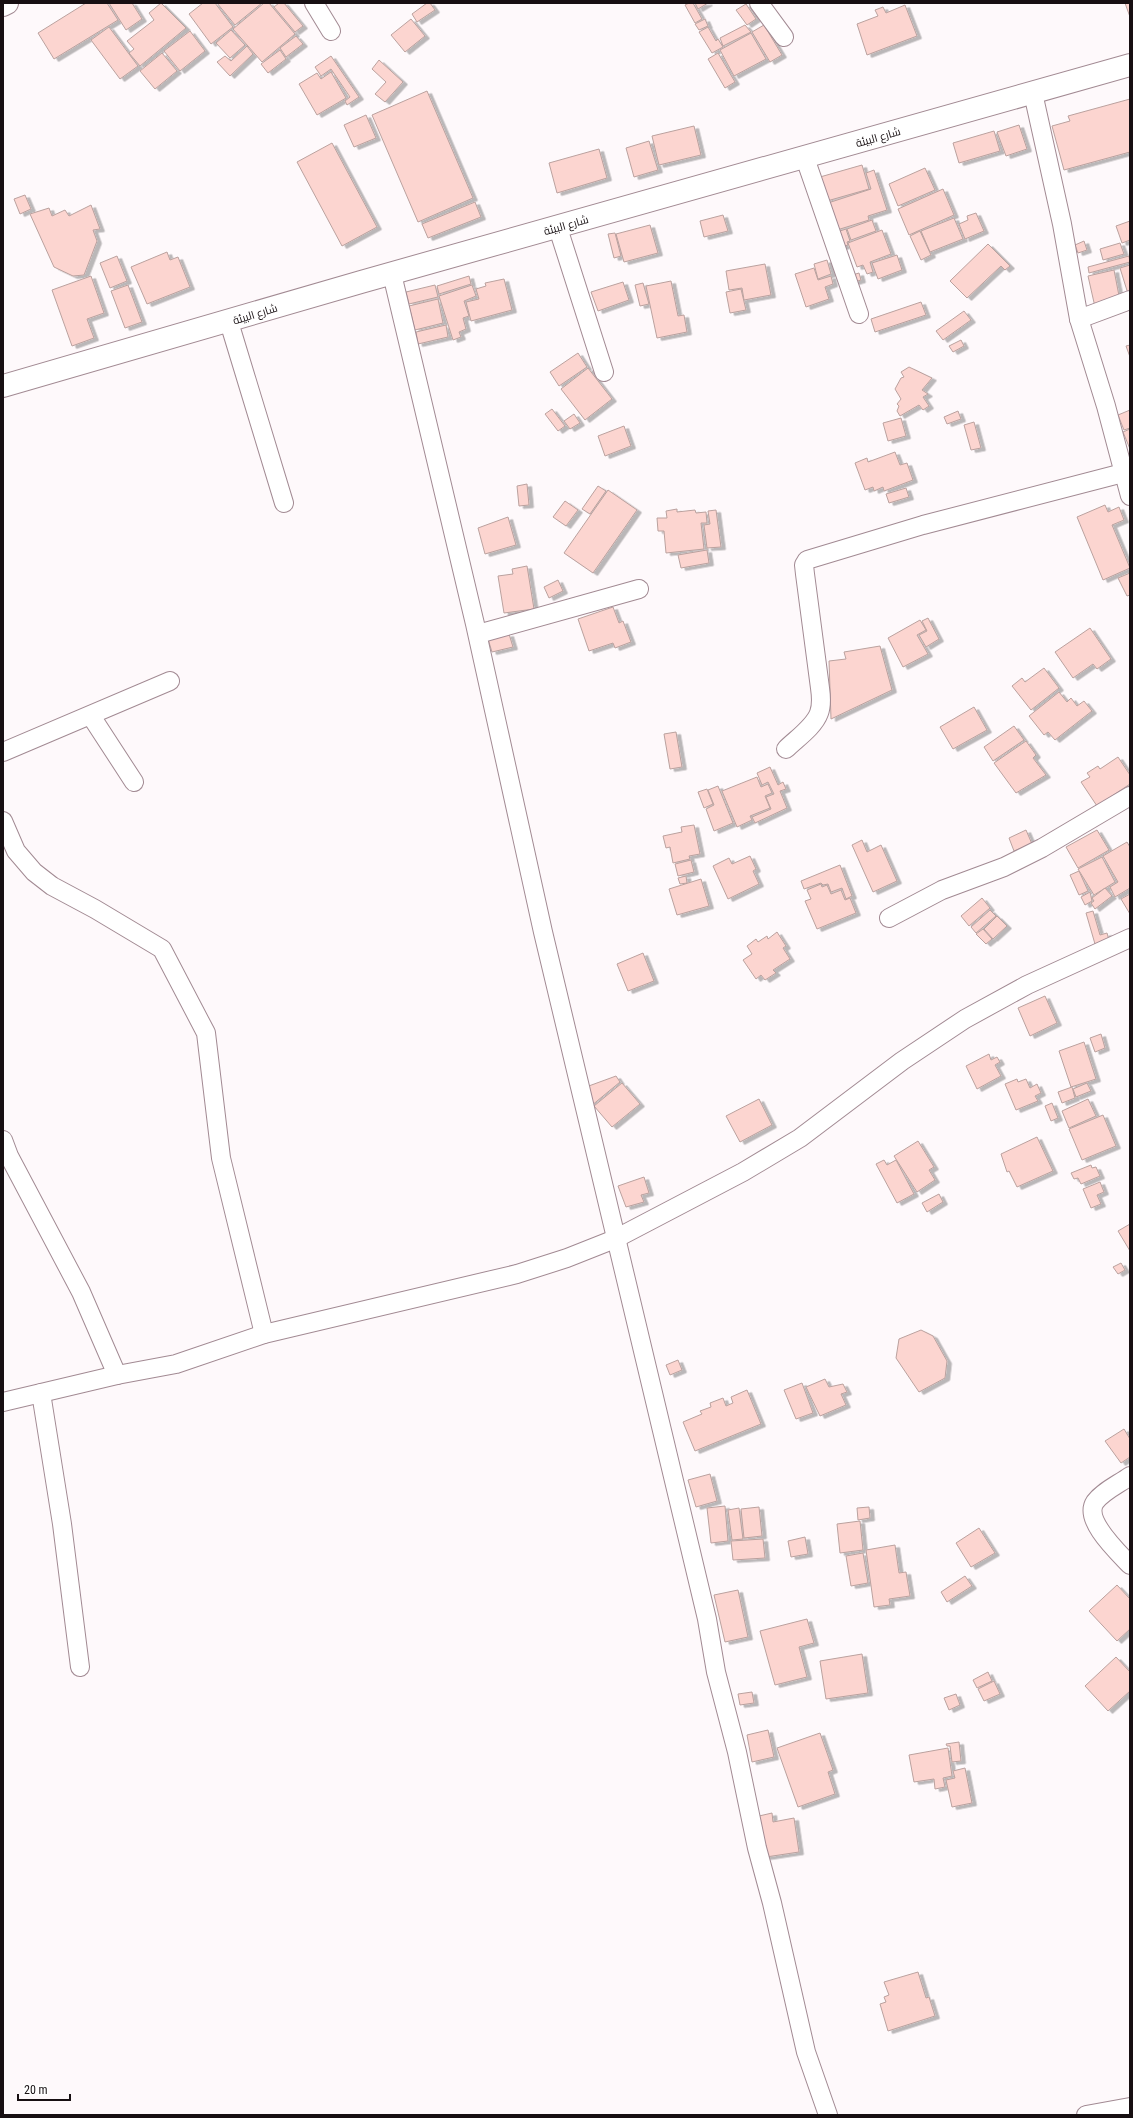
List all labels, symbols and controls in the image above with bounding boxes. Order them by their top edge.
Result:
street label: شارع البيئة [854,125,902,151]
street label: شارع البيئة [542,213,590,239]
street label: شارع البيئة [231,302,279,328]
scale bar [18,2076,70,2102]
text: 20 m [24,2083,48,2097]

